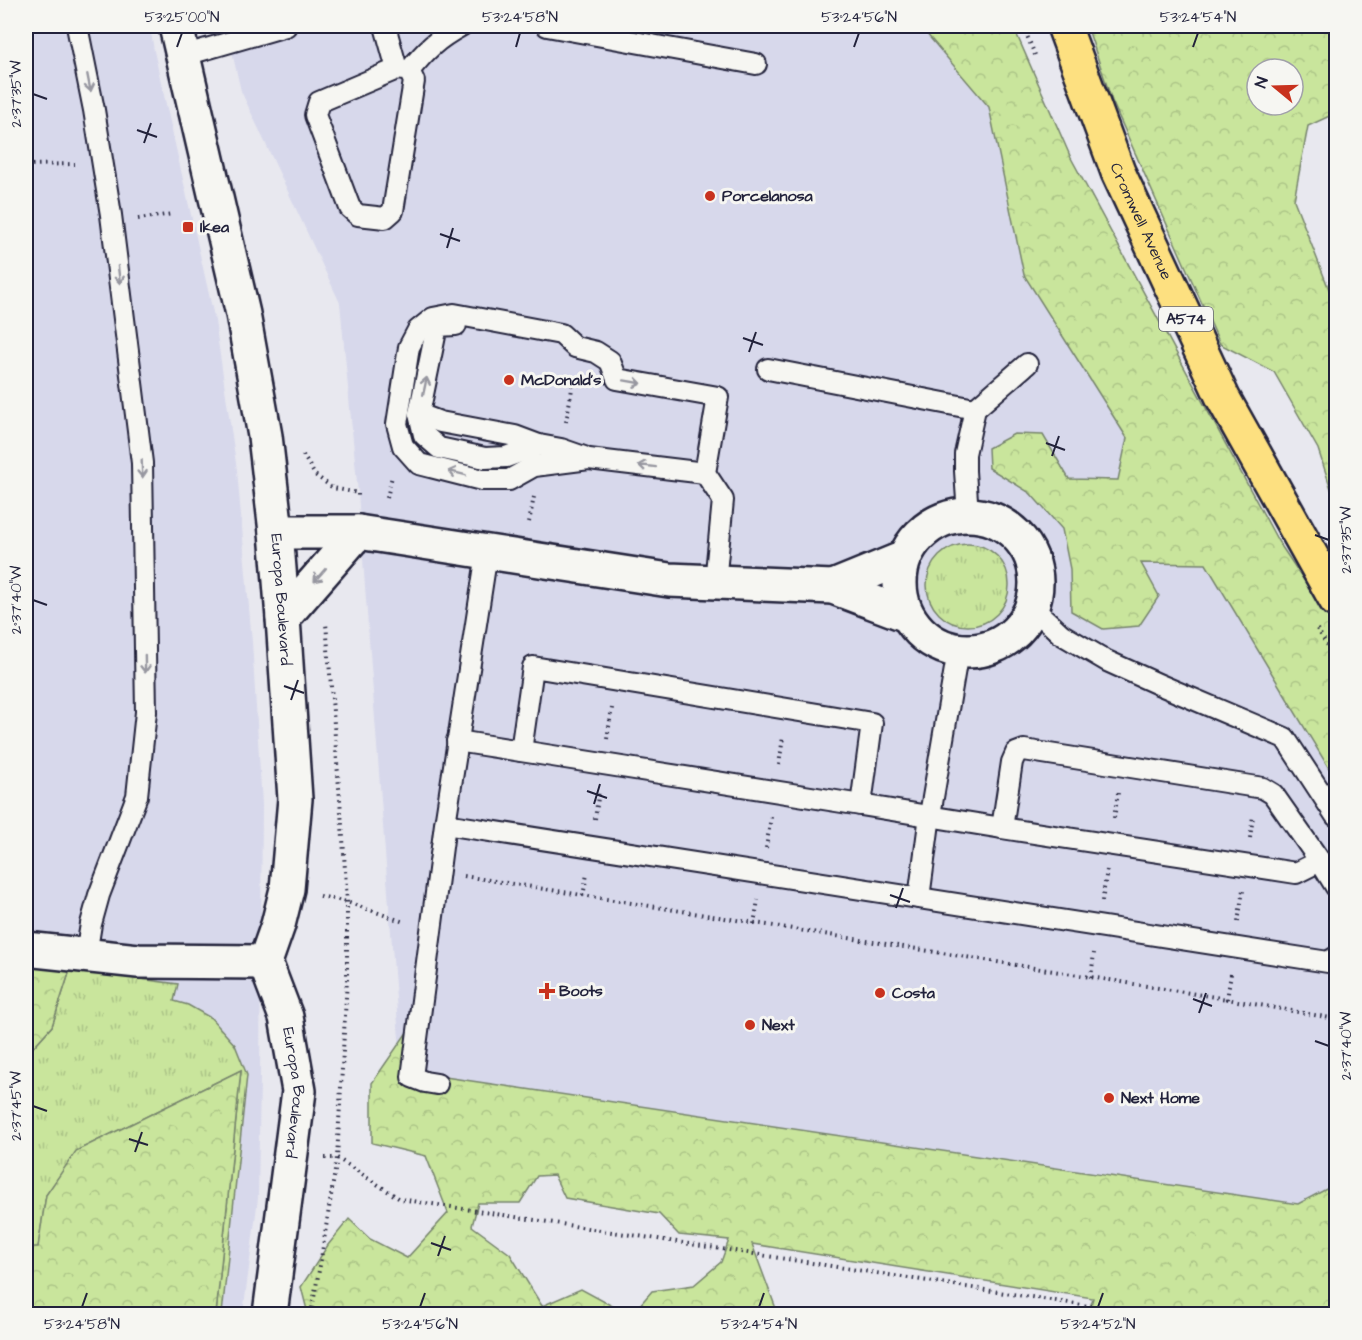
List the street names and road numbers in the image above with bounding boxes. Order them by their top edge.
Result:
street label: Cromwell Avenue [1105,160,1178,284]
road number: A574 [1159,307,1213,331]
street label: Europa Boulevard [265,533,297,666]
street label: Europa Boulevard [277,1025,311,1159]

